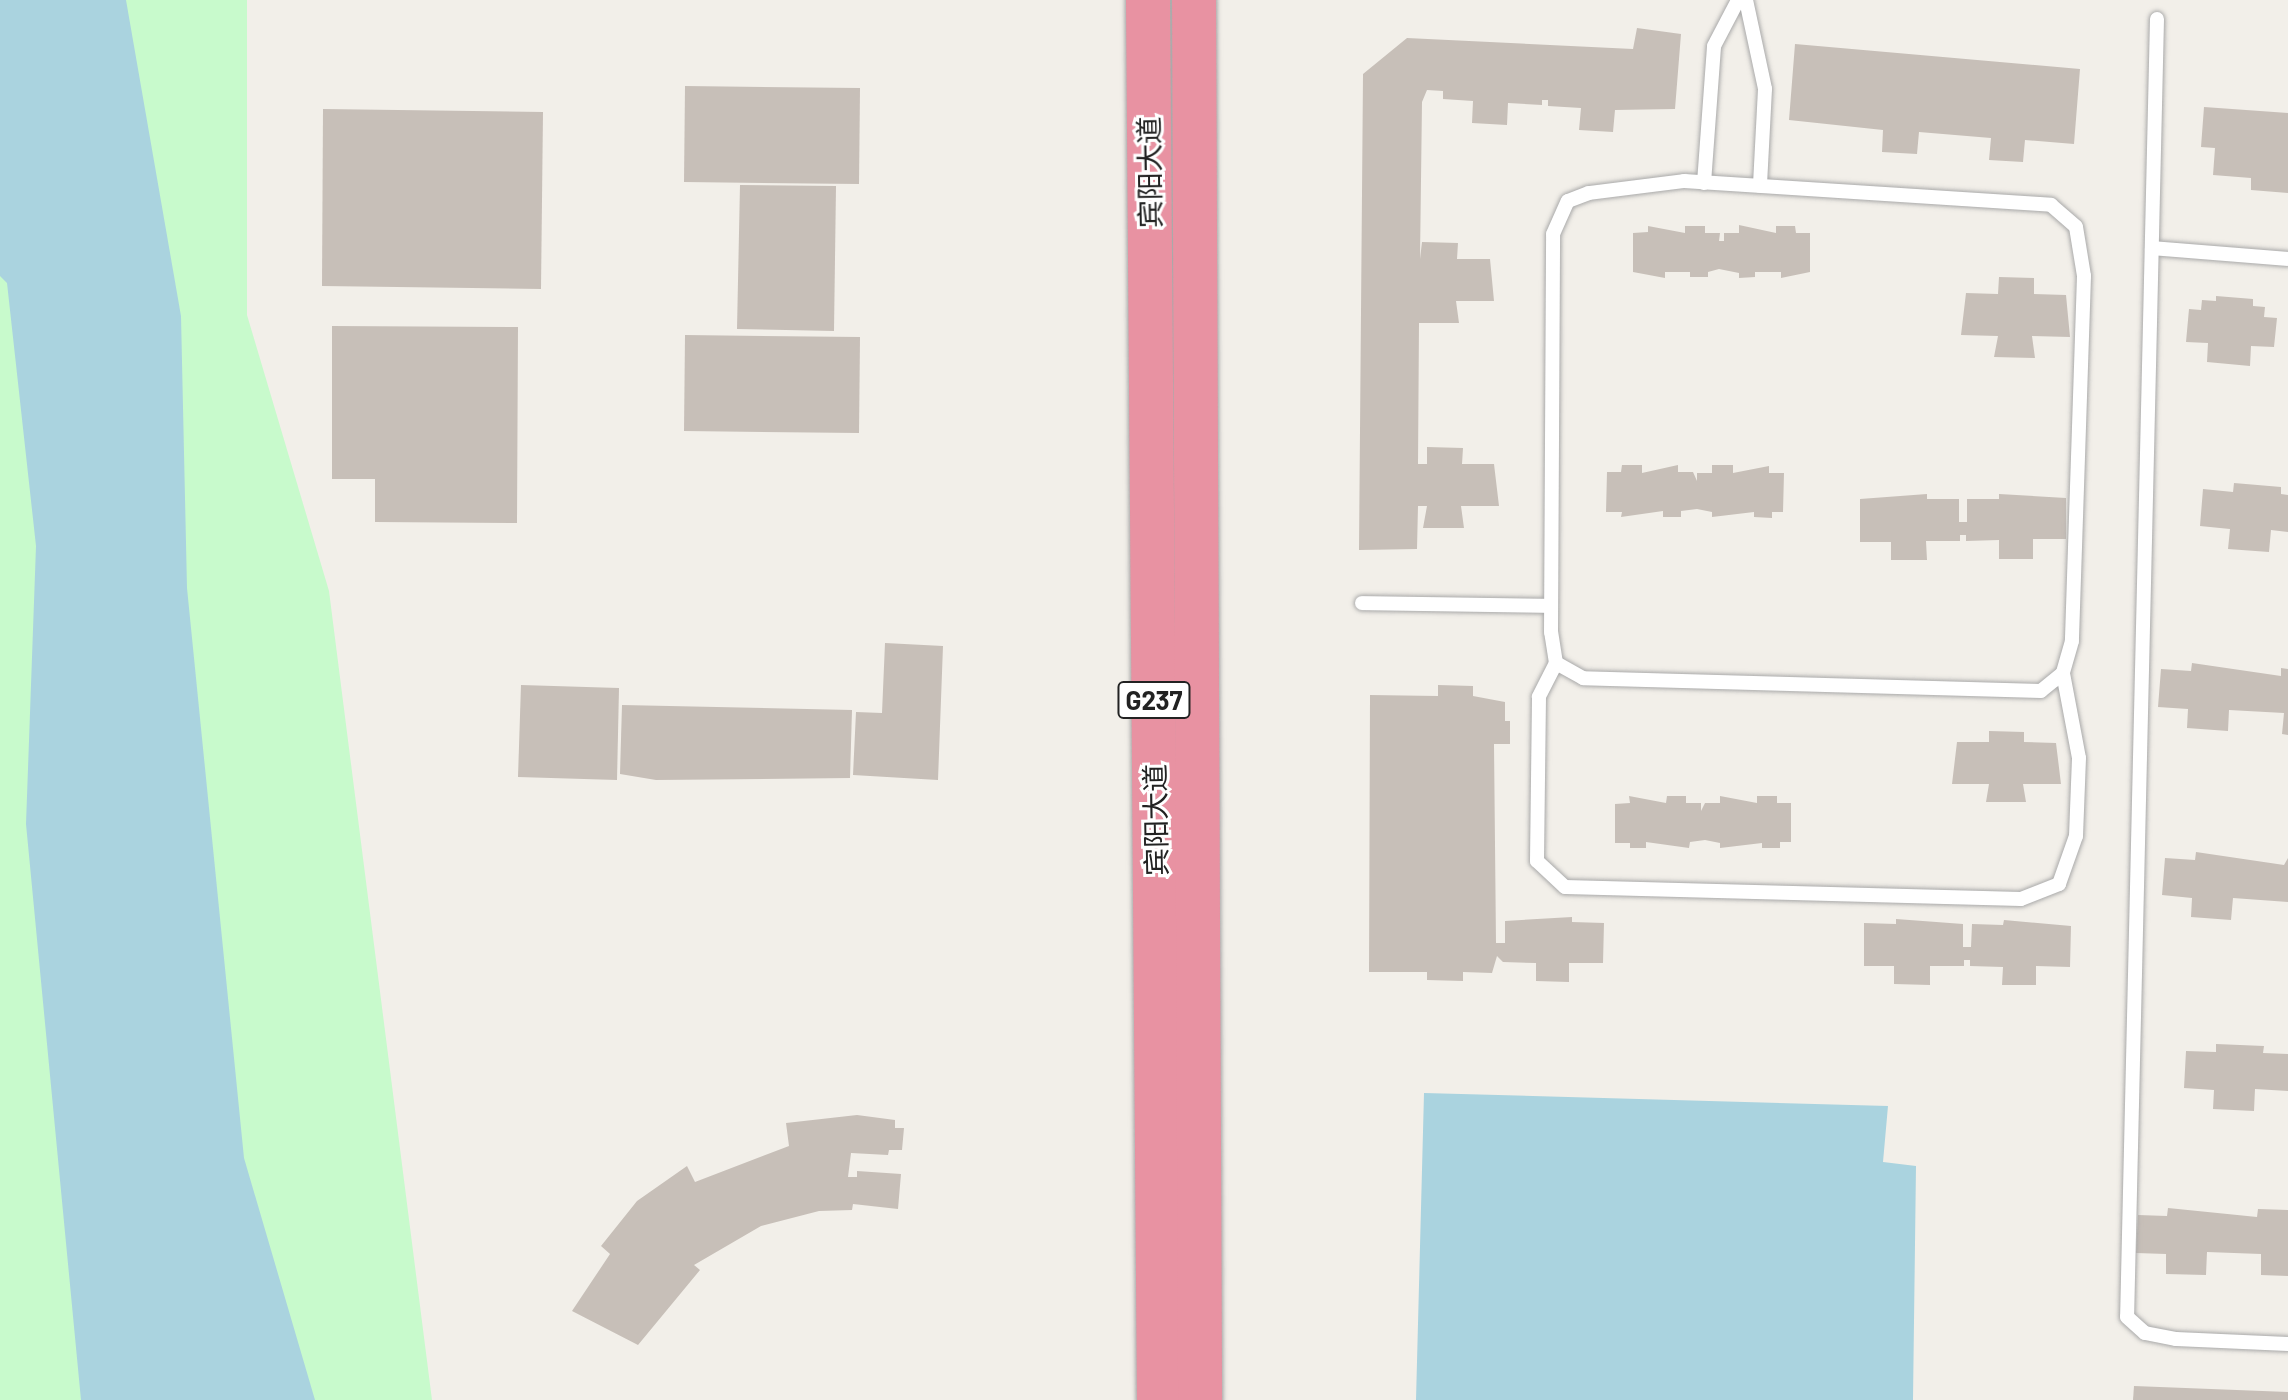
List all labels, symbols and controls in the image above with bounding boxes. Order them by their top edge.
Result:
street label: 宾阳大道 [1131,116,1167,228]
road number: G237 [1116,678,1192,722]
street label: 宾阳大道 [1137,764,1173,876]

